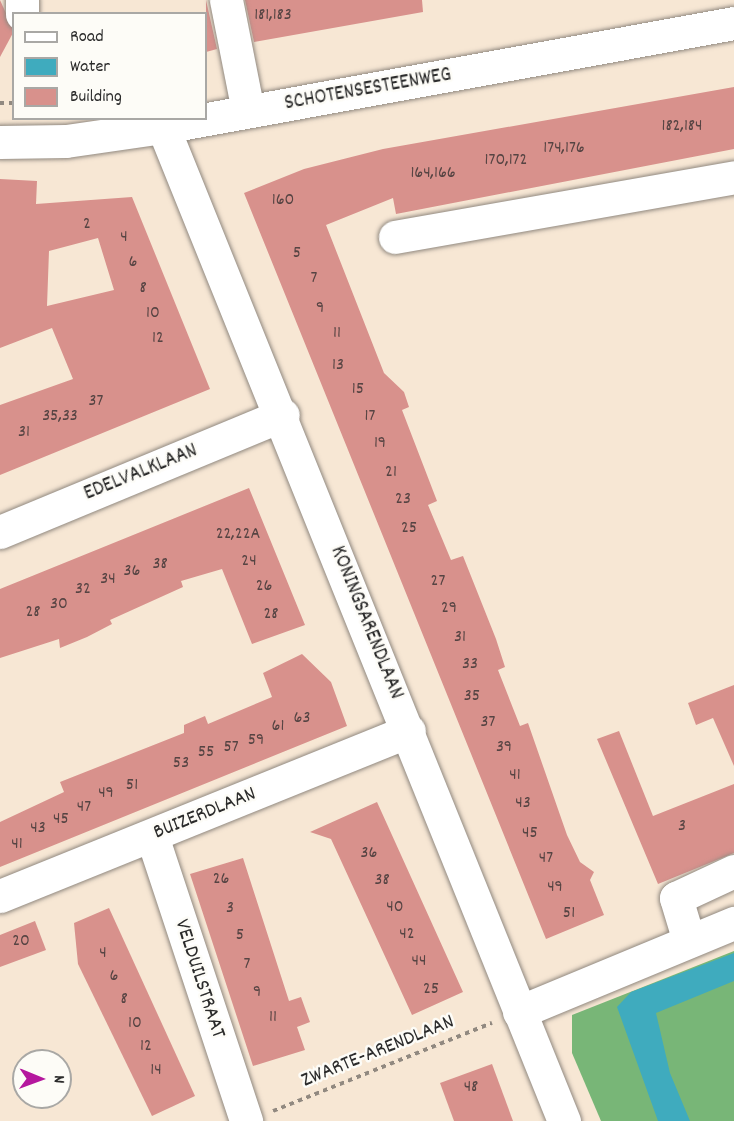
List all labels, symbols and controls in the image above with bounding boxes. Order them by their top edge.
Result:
house number: 181,183 [254,5,292,27]
legend [12,12,207,120]
text: Road [70,25,104,50]
text: Water [70,55,110,80]
street label: SCHOTENSESTEENWEG [283,63,453,117]
text: Building [70,85,122,110]
house number: 182,184 [661,116,703,138]
house number: 174,176 [543,138,585,160]
house number: 170,172 [485,150,527,172]
house number: 164,166 [410,163,456,185]
house number: 160 [272,190,294,212]
house number: 2 [83,214,91,236]
house number: 4 [120,227,128,249]
house number: 5 [293,243,301,265]
house number: 6 [129,252,137,274]
house number: 7 [311,268,317,290]
house number: 8 [139,278,147,300]
house number: 9 [316,298,324,320]
house number: 10 [146,303,160,325]
house number: 11 [333,323,341,345]
house number: 12 [152,328,164,350]
house number: 13 [332,355,344,377]
house number: 15 [352,379,364,401]
house number: 37 [89,391,103,413]
house number: 35,33 [42,406,78,428]
house number: 17 [365,406,375,428]
house number: 31 [18,422,30,444]
house number: 19 [374,433,386,455]
street label: EDELVALKLAAN [81,439,201,507]
house number: 21 [385,462,397,484]
house number: 23 [395,489,411,511]
house number: 25 [401,518,417,540]
house number: 22,22A [216,524,260,546]
street label: KONINGSARENDLAAN [324,543,408,703]
house number: 24 [241,551,257,573]
house number: 38 [152,554,168,576]
house number: 36 [124,561,140,583]
house number: 34 [100,569,116,591]
house number: 27 [431,571,445,593]
house number: 26 [256,576,272,598]
house number: 32 [75,579,91,601]
house number: 30 [50,594,68,616]
house number: 29 [441,598,457,620]
house number: 28 [25,602,41,624]
house number: 28 [263,604,279,626]
house number: 31 [454,627,466,649]
house number: 33 [462,654,478,676]
house number: 35 [464,686,480,708]
house number: 63 [294,708,310,730]
house number: 37 [481,712,495,734]
house number: 61 [272,716,284,738]
house number: 59 [248,730,264,752]
house number: 57 [223,737,239,759]
house number: 39 [496,737,512,759]
house number: 55 [198,742,214,764]
house number: 53 [173,753,189,775]
house number: 41 [509,765,521,787]
house number: 51 [126,775,138,797]
street label: BUIZERDLAAN [150,782,260,846]
house number: 49 [98,783,114,805]
house number: 43 [515,793,531,815]
house number: 47 [77,797,91,819]
house number: 45 [53,809,69,831]
house number: 3 [678,816,686,838]
house number: 43 [30,818,46,840]
house number: 45 [522,823,538,845]
house number: 41 [11,834,23,856]
house number: 36 [361,843,377,865]
house number: 47 [539,848,553,870]
house number: 26 [213,869,229,891]
house number: 38 [374,870,390,892]
house number: 49 [547,877,563,899]
house number: 40 [386,897,404,919]
house number: 3 [226,898,234,920]
house number: 51 [563,903,575,925]
street label: VELDUILSTRAAT [168,916,230,1042]
house number: 42 [399,924,415,946]
house number: 5 [236,925,244,947]
house number: 20 [12,931,30,953]
house number: 4 [99,943,107,965]
house number: 44 [412,951,426,973]
house number: 7 [244,954,250,976]
house number: 6 [110,966,118,988]
house number: 25 [423,979,439,1001]
house number: 9 [253,982,261,1004]
house number: 8 [120,989,128,1011]
house number: 11 [269,1007,277,1029]
street label: ZWARTE-ARENDLAAN [298,1010,458,1094]
house number: 10 [128,1013,142,1035]
house number: 12 [140,1036,152,1058]
north arrow [12,1049,72,1109]
house number: 14 [150,1060,162,1082]
text: N [47,1075,70,1083]
house number: 48 [464,1077,478,1099]

